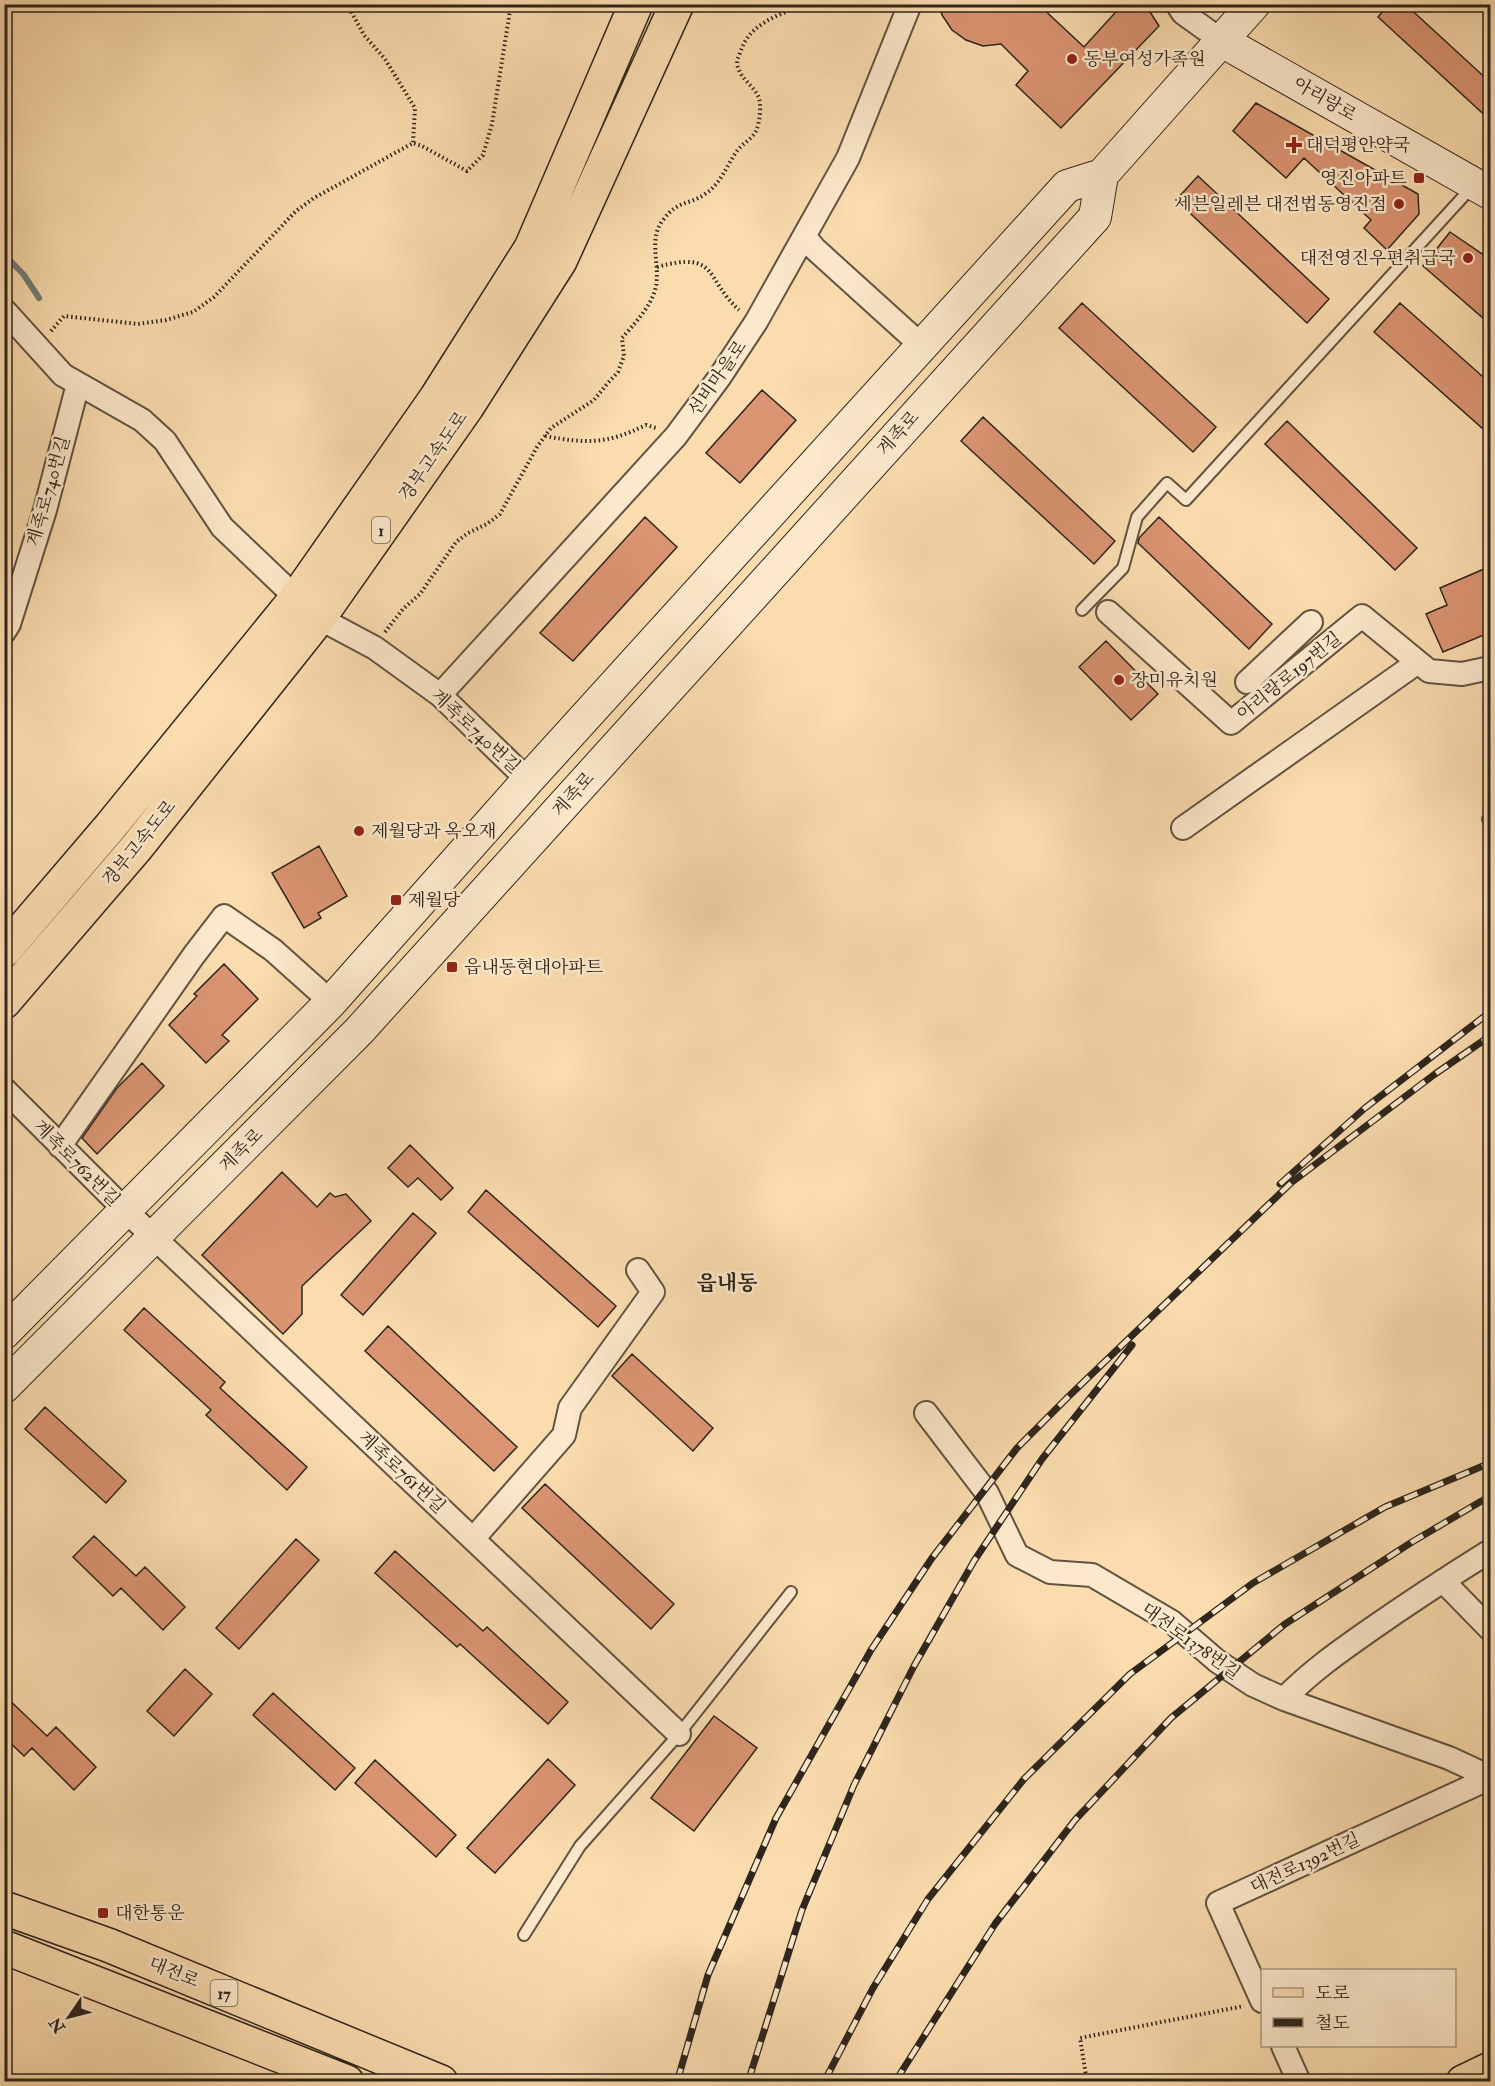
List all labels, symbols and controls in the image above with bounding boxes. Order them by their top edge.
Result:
place label: 동부여성가족원 [1084,48,1206,71]
marker: 동부여성가족원 [1065,52,1079,66]
street label: 아리랑로 [1289,72,1361,127]
place label: 대덕평안약국 [1306,134,1410,157]
marker: 대덕평안약국 [1287,138,1301,152]
place label: 영진아파트 [1320,167,1408,190]
marker: 영진아파트 [1412,171,1426,185]
place label: 세븐일레븐 대전법동영진점 [1175,193,1387,216]
marker: 세븐일레븐 대전법동영진점 [1392,197,1406,211]
place label: 대전영진우편취급국 [1300,247,1456,270]
marker: 대전영진우편취급국 [1461,251,1475,265]
street label: 선비마을로 [683,336,752,420]
street label: 계족로 [872,406,924,460]
street label: 경부고속도로 [394,407,473,506]
street label: 계족로740번길 [22,433,75,549]
road number: 1 [372,517,390,543]
street label: 아리랑로197번길 [1232,627,1346,726]
place label: 장미유치원 [1131,669,1218,692]
marker: 장미유치원 [1112,673,1126,687]
street label: 계족로740번길 [426,684,525,779]
street label: 계족로 [547,767,599,821]
street label: 경부고속도로 [98,796,181,891]
place label: 제월당과 옥오재 [371,820,497,843]
marker: 제월당과 옥오재 [352,824,366,838]
place label: 제월당 [408,889,461,912]
marker: 제월당 [389,893,403,907]
place label: 읍내동현대아파트 [464,956,604,979]
marker: 읍내동현대아파트 [445,960,459,974]
street label: 계족로762번길 [28,1115,125,1212]
street label: 계족로 [215,1124,268,1177]
district label: 읍내동 [697,1270,757,1297]
street label: 계족로761번길 [353,1426,450,1519]
street label: 대전로1378번길 [1137,1598,1245,1685]
street label: 대전로1392번길 [1247,1828,1364,1899]
place label: 대한통운 [115,1902,185,1925]
marker: 대한통운 [96,1906,110,1920]
street label: 대전로 [145,1952,202,1993]
legend [1261,1969,1456,2047]
road number: 17 [210,1980,238,2006]
text: 도로 [1315,1982,1350,2005]
north arrow [39,1987,99,2047]
text: 철도 [1315,2012,1350,2035]
text: N [45,2013,70,2037]

